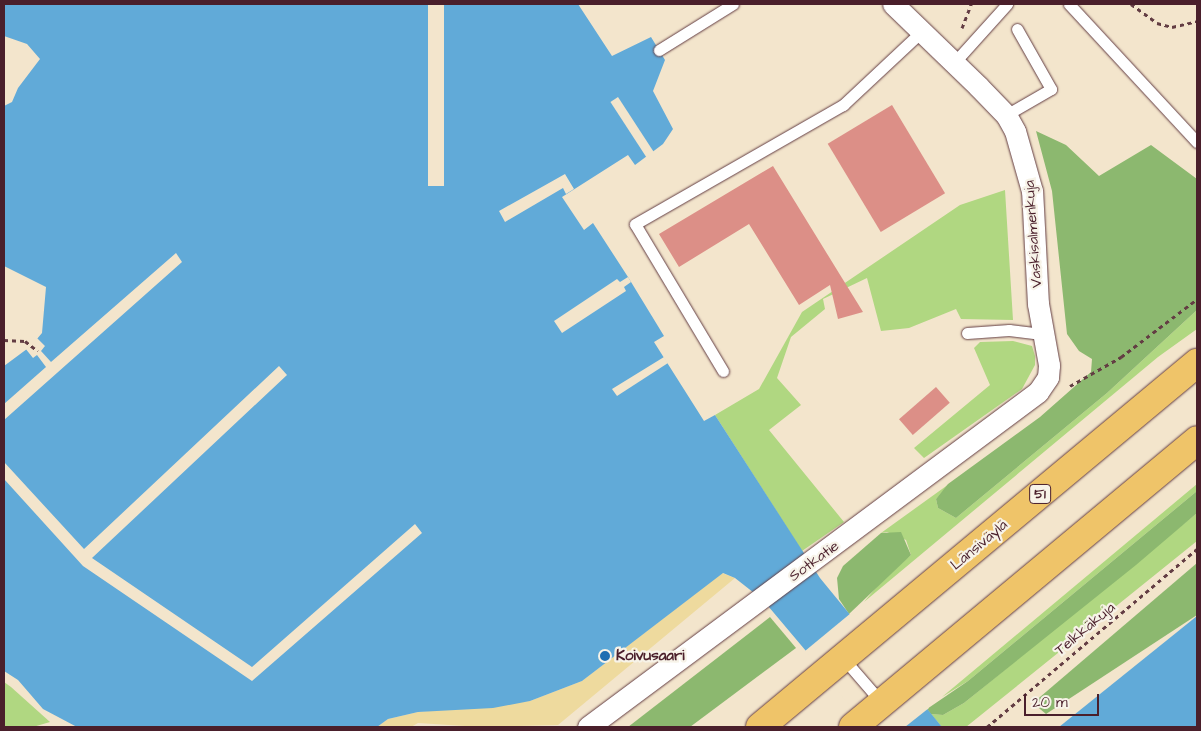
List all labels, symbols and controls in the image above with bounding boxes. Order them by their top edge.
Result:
street label: Vaskisalmenkuja [1020,180,1046,288]
road number: 51 [1029,482,1051,506]
street label: Länsiväylä [947,516,1011,574]
street label: Sotkatie [785,537,843,585]
street label: Telkkäkuja [1051,599,1119,659]
place label: Koivusaari [616,647,685,665]
marker: Koivusaari [598,649,612,663]
scale bar [1026,684,1101,716]
text: 20 m [1032,692,1068,713]

